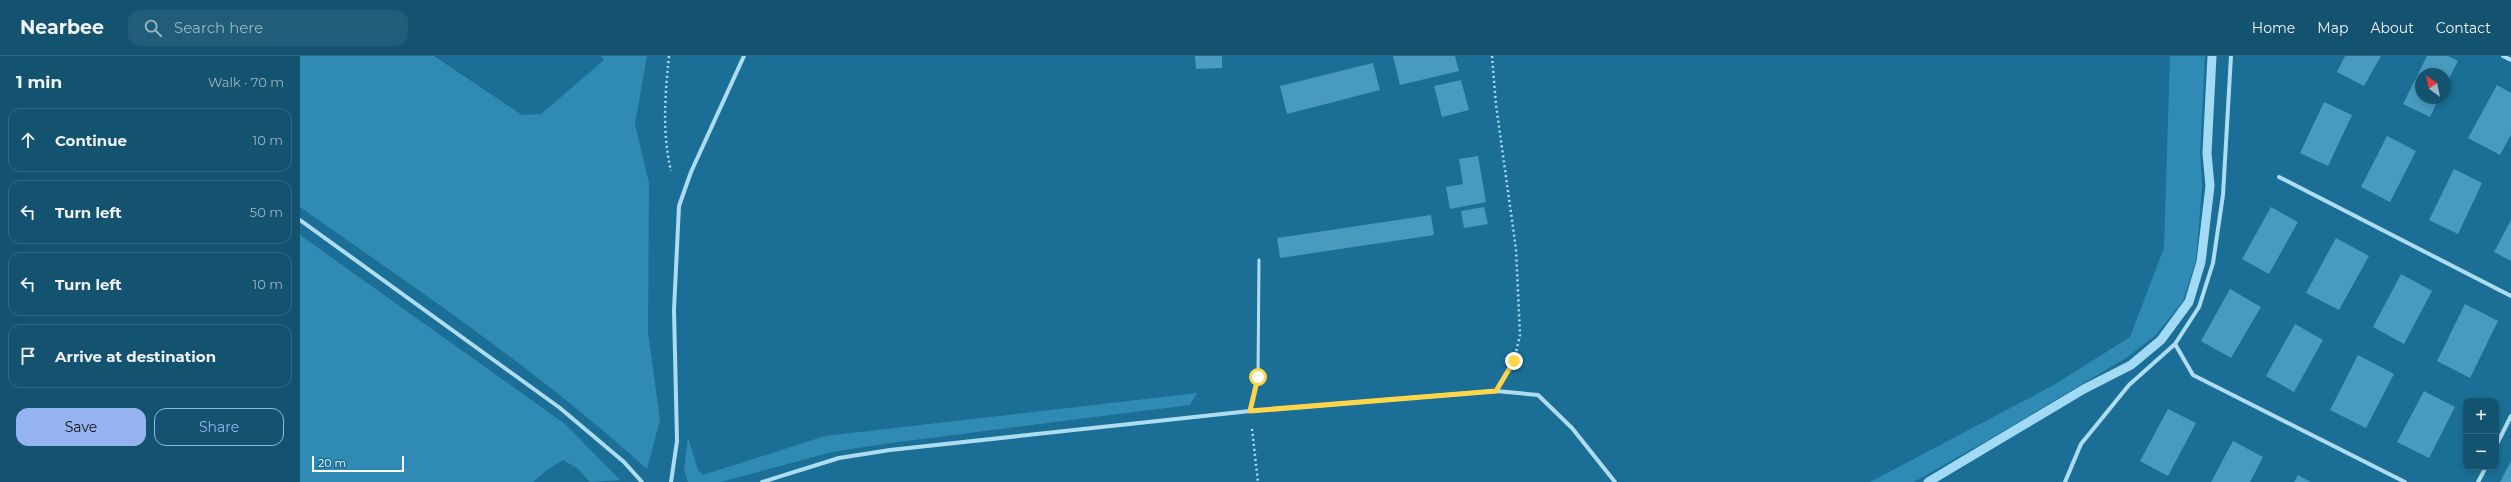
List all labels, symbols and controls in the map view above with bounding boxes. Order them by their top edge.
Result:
search box [128,10,408,46]
text: Nearbee [20,16,104,39]
icon: search [142,17,164,39]
text: Search here [174,18,263,37]
text: Home [2252,19,2295,37]
text: Map [2317,19,2348,37]
text: About [2370,19,2414,37]
text: Contact [2436,19,2491,37]
north arrow [2415,68,2451,104]
text: 1 min [16,72,62,92]
text: Walk · 70 m [208,74,284,90]
icon: ahead [17,129,39,151]
text: Continue [55,131,127,150]
text: 10 m [253,132,283,148]
icon: left [17,201,39,223]
text: Turn left [55,203,122,222]
text: 50 m [250,204,283,220]
icon: left [17,273,39,295]
text: Turn left [55,275,122,294]
text: 10 m [253,276,283,292]
icon: arrive [17,345,39,367]
text: Arrive at destination [55,347,216,366]
route end [1505,352,1523,370]
route start [1249,368,1267,386]
map controls [2463,398,2499,470]
button: + [2463,398,2499,434]
button: Save [16,408,146,446]
button: Share [154,408,284,446]
button: − [2463,434,2499,470]
scale bar [312,454,404,473]
text: 20 m [318,456,346,470]

